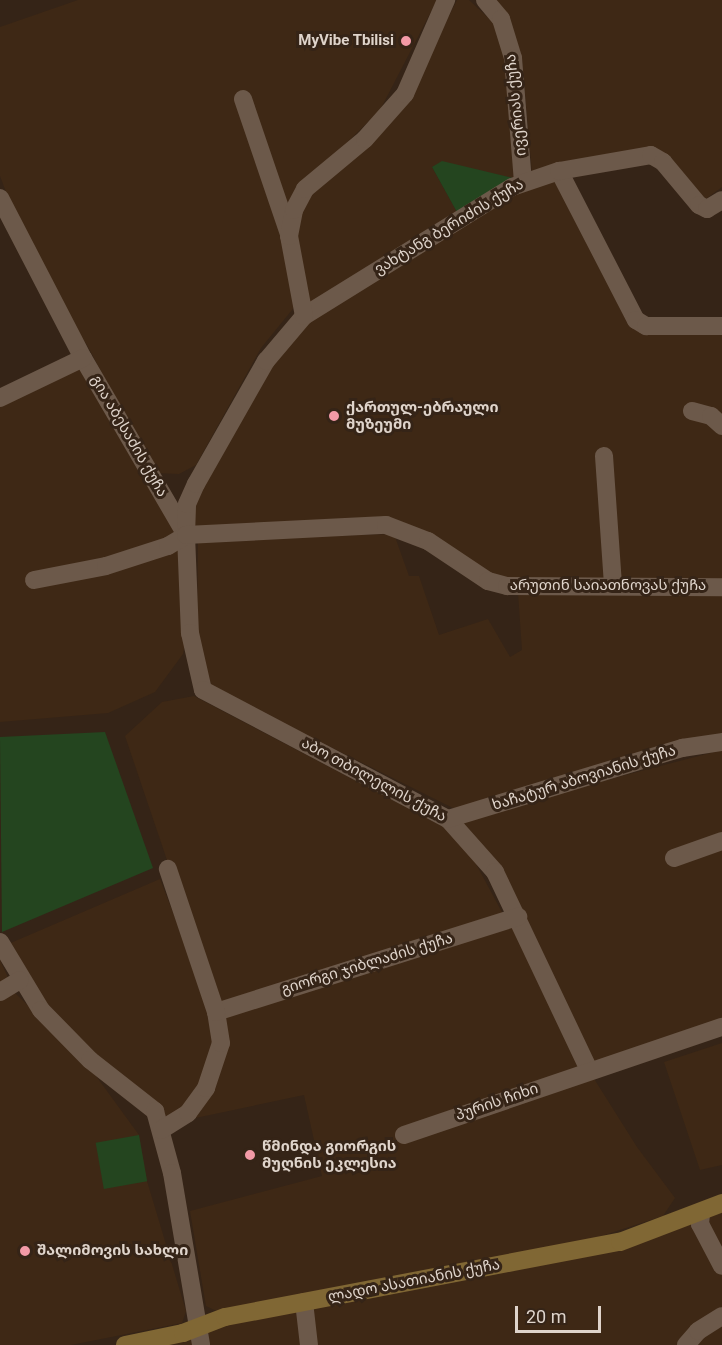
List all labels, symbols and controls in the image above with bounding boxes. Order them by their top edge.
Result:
place label: MyVibe Tbilisi [298,32,394,50]
marker: MyVibe Tbilisi [399,34,413,48]
street label: ივერიას ქუჩა [502,53,530,157]
street label: ვახტანგ ბერიძის ქუჩა [371,175,527,279]
street label: გია აბესაძის ქუჩა [87,372,171,500]
place label: ქართულ-ებრაული მუზეუმი [346,398,499,433]
marker: ქართულ-ებრაული მუზეუმი [327,409,341,423]
street label: არუთინ საიათნოვას ქუჩა [510,577,706,595]
street label: აბო თბილელის ქუჩა [298,734,450,826]
street label: ხაჩატურ აბოვიანის ქუჩა [490,741,678,815]
street label: გიორგი ჯიბლაძის ქუჩა [279,929,455,999]
street label: პურის ჩიხი [453,1079,541,1125]
place label: წმინდა გიორგის მუღნის ეკლესია [262,1137,397,1172]
marker: წმინდა გიორგის მუღნის ეკლესია [243,1148,257,1162]
place label: შალიმოვის სახლი [37,1242,188,1260]
marker: შალიმოვის სახლი [18,1244,32,1258]
street label: ლადო ასათიანის ქუჩა [327,1255,501,1307]
scale bar [518,1294,604,1332]
text: 20 m [526,1306,566,1327]

